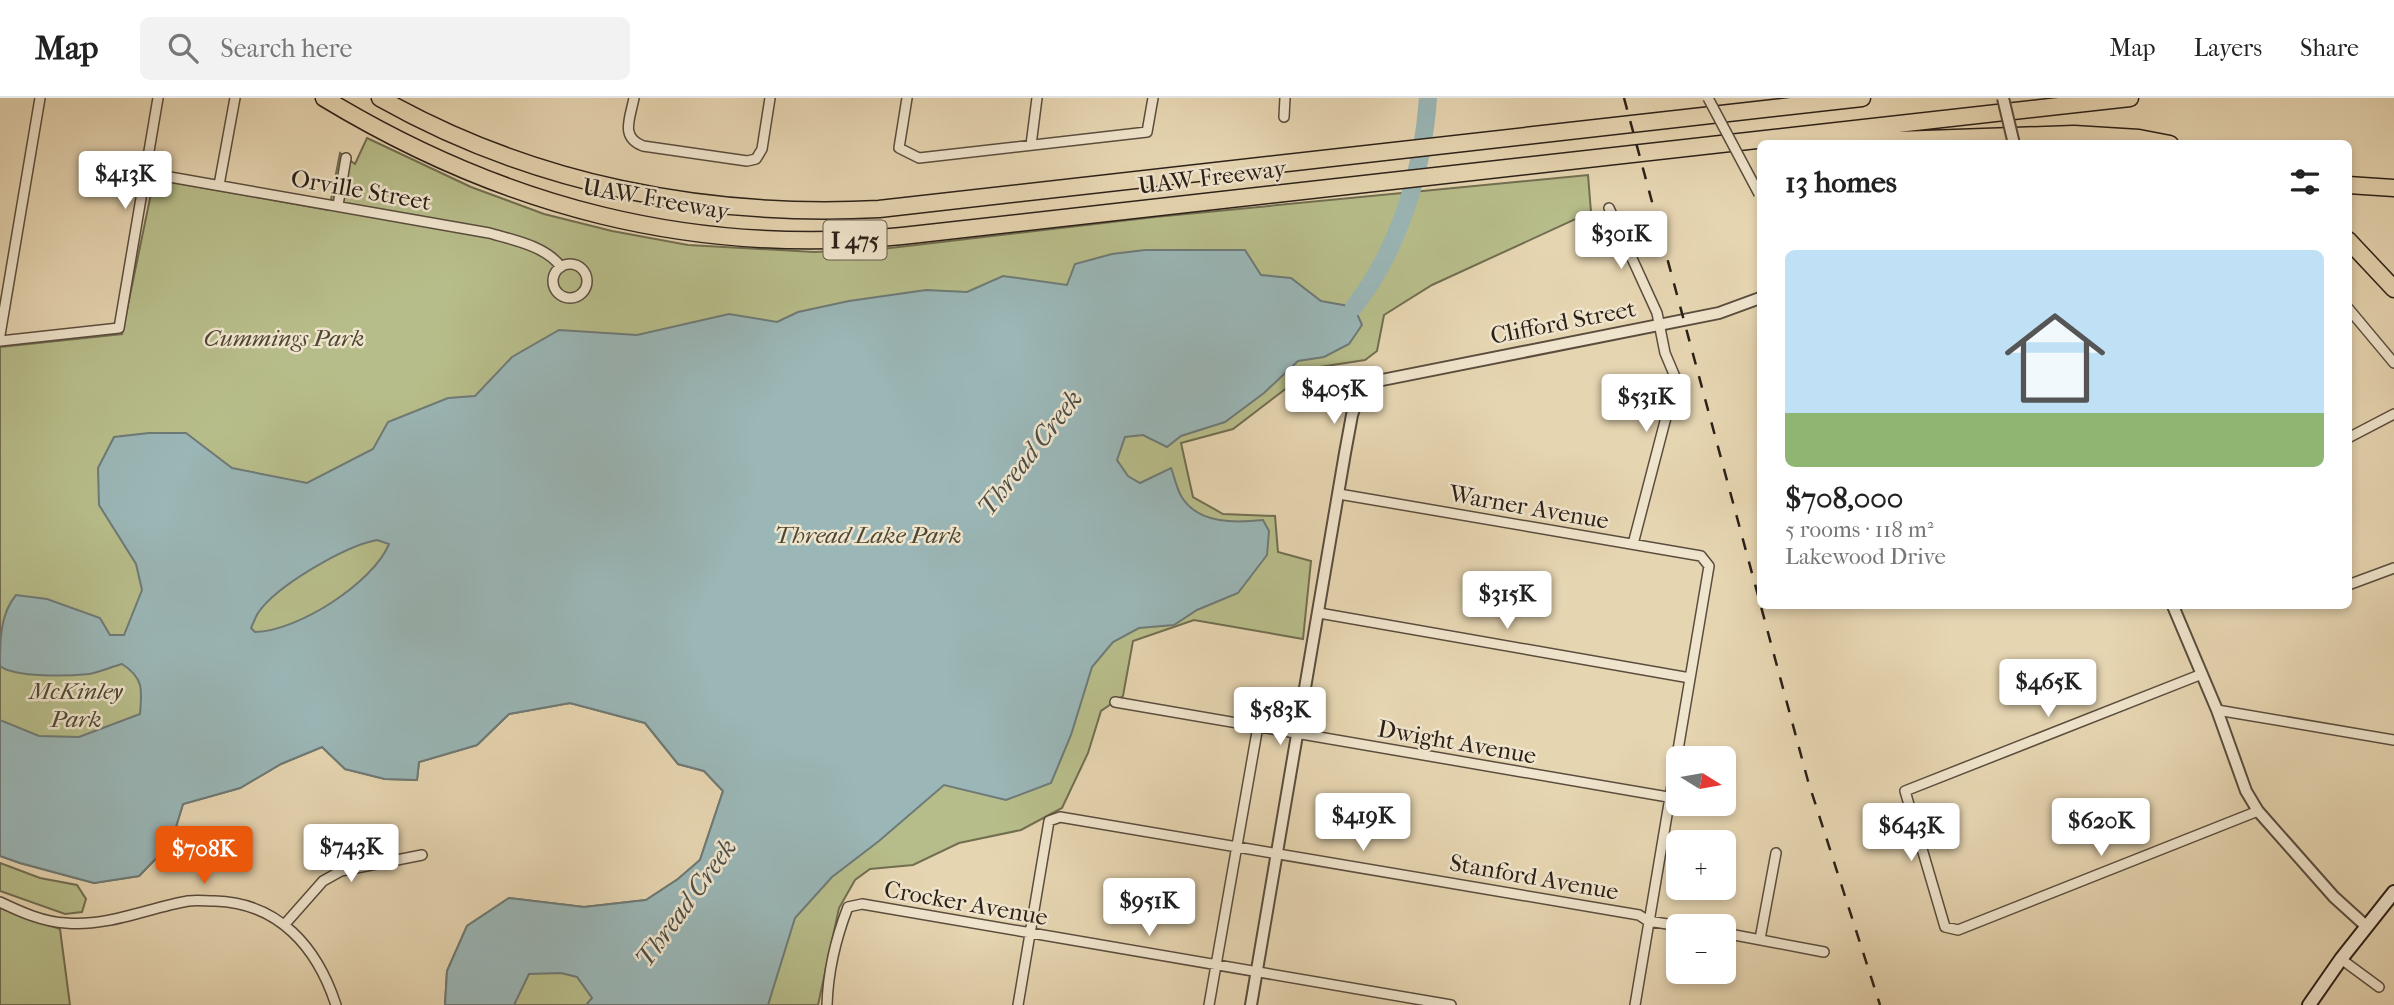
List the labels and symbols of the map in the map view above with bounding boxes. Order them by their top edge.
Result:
pin: $413K [76,152,174,211]
street label: UAW Freeway [1136,154,1289,200]
street label: Orville Street [289,164,434,216]
street label: UAW Freeway [580,172,733,226]
pin: $301K [1572,212,1670,271]
road number: I 475 [824,220,886,260]
street label: Clifford Street [1488,294,1638,350]
park label: Cummings Park [204,324,364,352]
pin: $405K [1285,366,1383,426]
pin: $531K [1597,374,1695,434]
water label: Thread Creek [971,384,1089,522]
street label: Warner Avenue [1446,479,1611,535]
park label: Thread Lake Park [774,521,962,549]
pin: $315K [1458,572,1556,631]
pin: $465K [1999,660,2097,719]
park label: McKinley Park [27,677,124,733]
pin: $583K [1231,688,1329,747]
street label: Dwight Avenue [1376,714,1539,770]
north arrow [1666,746,1736,816]
pin: $419K [1314,794,1412,853]
pin: $620K [2052,798,2150,858]
pin: $643K [1862,804,1960,863]
pin: $743K [302,824,400,884]
pin: $708K [155,826,253,886]
water label: Thread Creek [629,833,743,973]
street label: Stanford Avenue [1447,848,1621,906]
street label: Crocker Avenue [882,875,1050,931]
pin: $951K [1100,878,1198,938]

